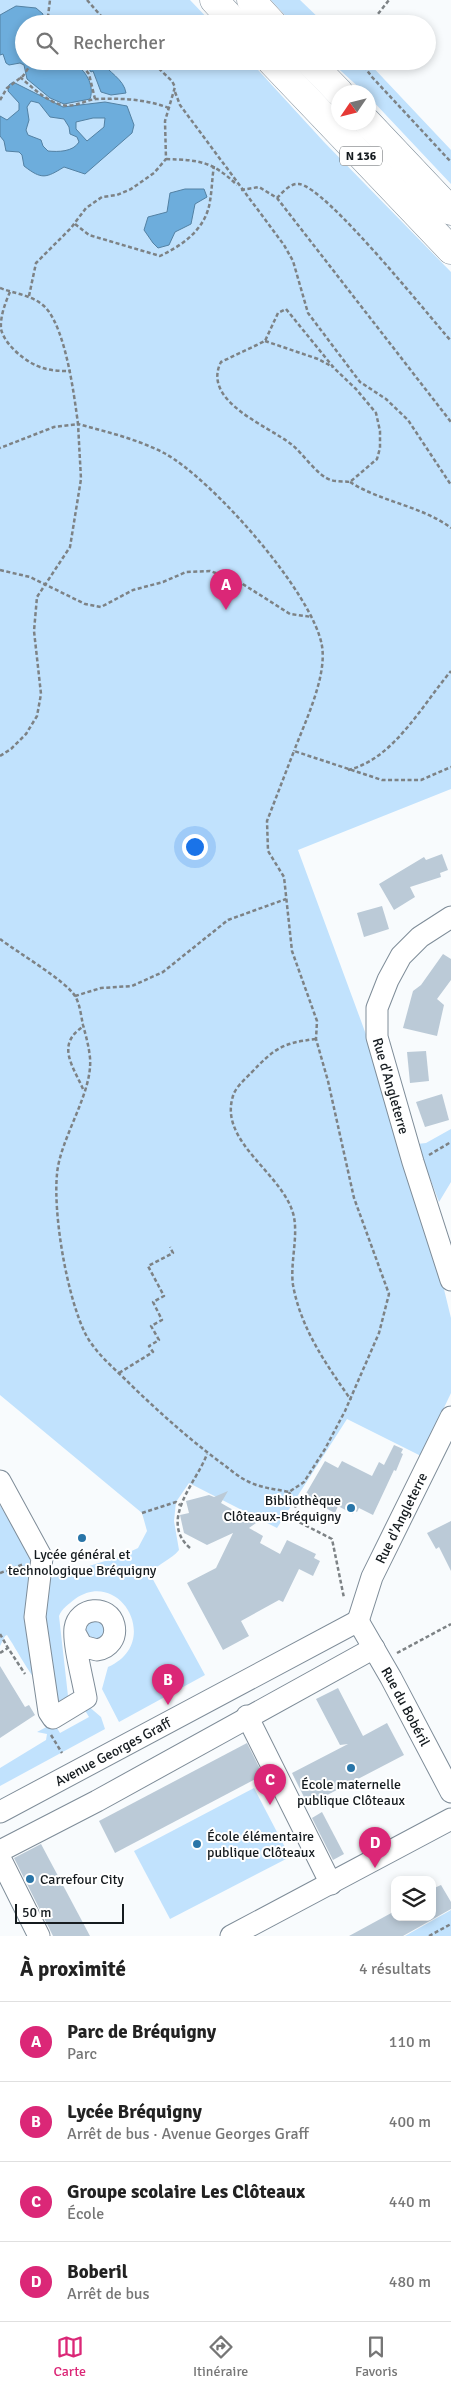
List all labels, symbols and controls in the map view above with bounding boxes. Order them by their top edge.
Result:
search box [15,15,436,70]
icon: search [33,29,61,57]
text: Rechercher [73,31,165,55]
north arrow [331,85,376,130]
road number: N 136 [340,146,382,166]
pin: A [210,569,242,610]
your location [182,834,208,860]
street label: Rue d'Angleterre [369,1036,413,1136]
street label: Rue d'Angleterre [371,1470,431,1566]
place label: Bibliothèque Clôteaux-Bréquigny [223,1492,341,1525]
marker: Bibliothèque Clôteaux-Bréquigny [345,1502,357,1514]
marker: Lycée général et technologique Bréquigny [76,1532,88,1544]
place label: Lycée général et technologique Bréquigny [8,1546,157,1579]
pin: B [152,1664,184,1705]
street label: Rue du Bobéril [378,1664,434,1749]
street label: Avenue Georges Graff [52,1713,175,1790]
marker: École maternelle publique Clôteaux [345,1762,357,1774]
pin: C [254,1764,286,1805]
place label: École maternelle publique Clôteaux [297,1776,406,1809]
pin: D [359,1827,391,1868]
place label: École élémentaire publique Clôteaux [207,1828,316,1861]
marker: École élémentaire publique Clôteaux [191,1838,203,1850]
place label: Carrefour City [40,1871,124,1888]
marker: Carrefour City [24,1873,36,1885]
map controls [391,1876,436,1921]
button: layers [391,1876,436,1921]
scale bar [15,1901,124,1924]
text: 50 m [22,1904,51,1921]
text: À proximité [20,1956,126,1982]
text: 4 résultats [359,1959,431,1979]
text: Parc de Bréquigny [67,2020,216,2044]
text: A [31,2032,41,2052]
text: 110 m [389,2032,431,2052]
text: Parc [67,2044,97,2064]
text: Lycée Bréquigny [67,2100,202,2124]
text: B [31,2112,41,2132]
text: 400 m [389,2112,431,2132]
text: Arrêt de bus · Avenue Georges Graff [67,2124,309,2144]
text: Groupe scolaire Les Clôteaux [67,2180,305,2204]
text: C [31,2192,41,2212]
text: 440 m [389,2192,431,2212]
text: École [67,2204,104,2224]
text: Boberil [67,2260,128,2284]
text: D [31,2272,41,2292]
text: 480 m [389,2272,431,2292]
text: Arrêt de bus [67,2284,150,2304]
tab: Carte [53,2333,86,2380]
tab: Itinéraire [193,2333,248,2380]
tab: Favoris [355,2333,398,2380]

